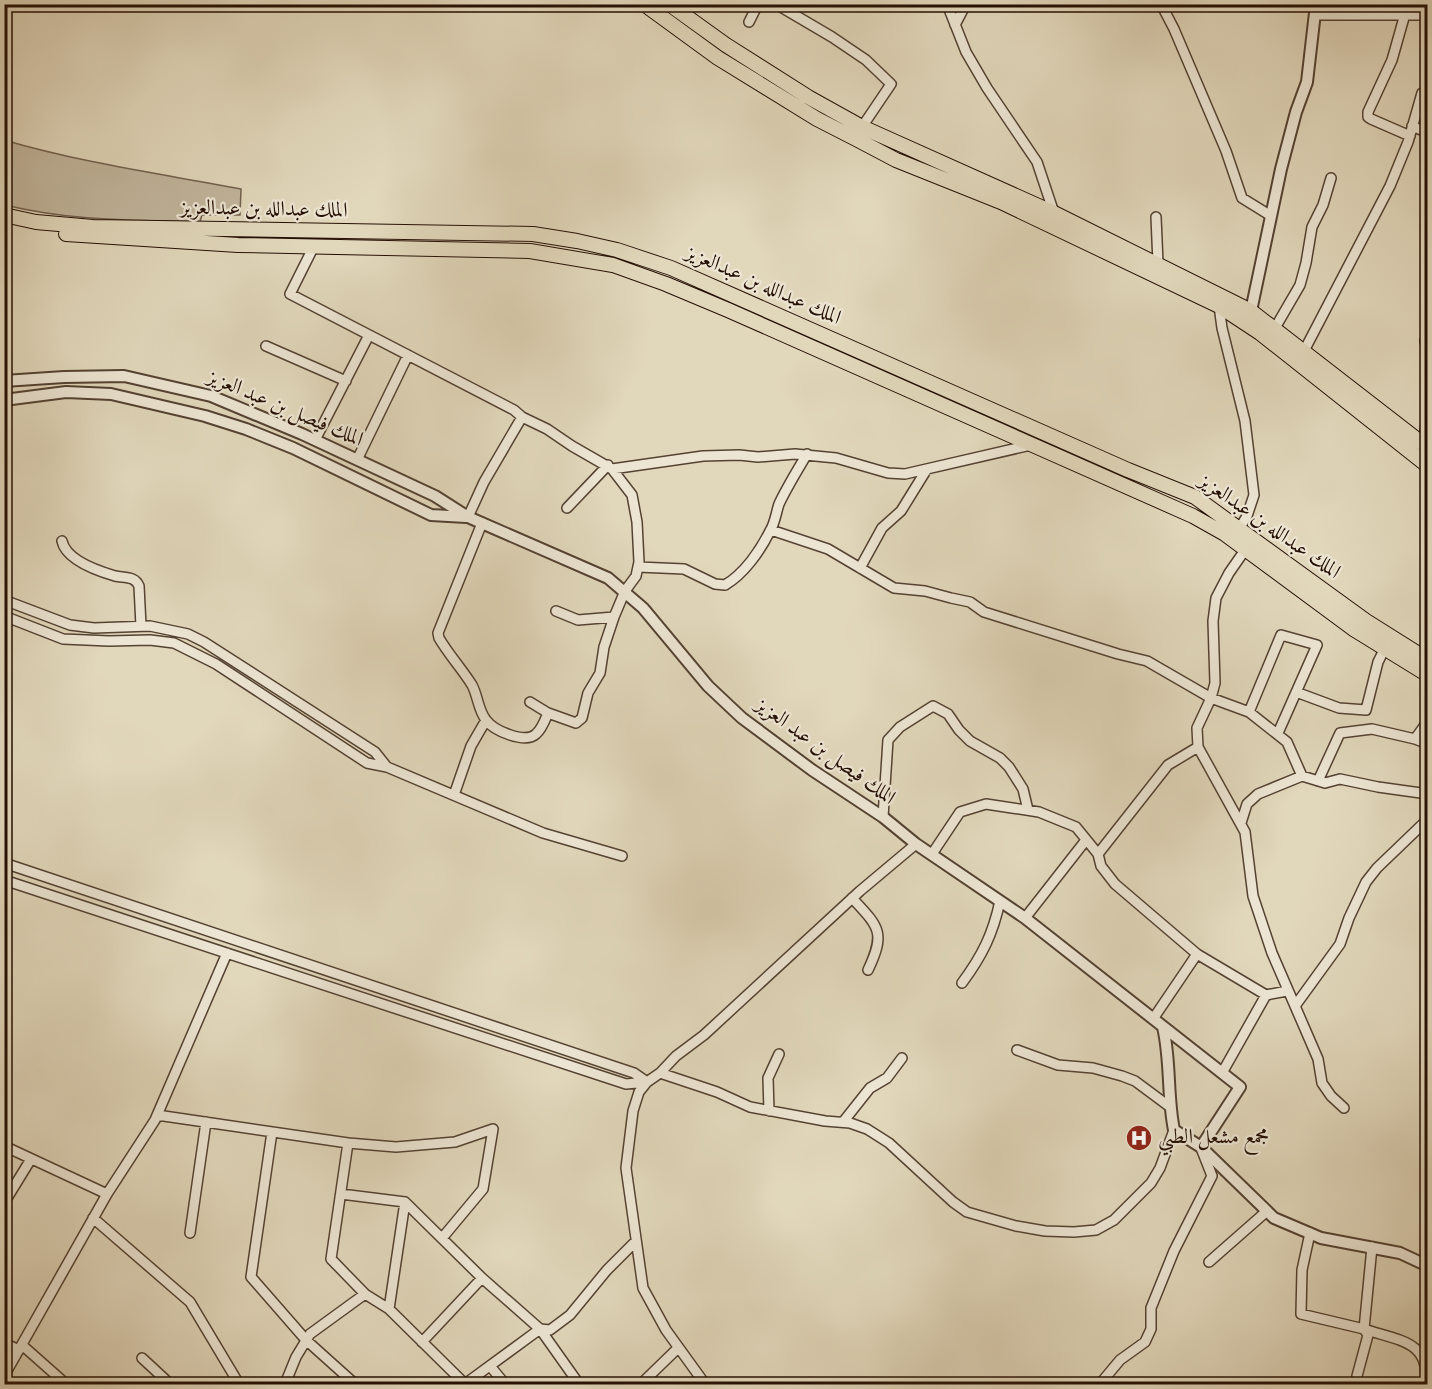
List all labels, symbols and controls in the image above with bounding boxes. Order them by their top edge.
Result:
street label: الملك عبدالله بن عبدالعزيز [178,194,348,226]
street label: الملك عبدالله بن عبدالعزيز [679,237,845,334]
street label: الملك فيصل بن عبد العزيز [201,362,368,455]
street label: الملك عبدالله بن عبدالعزيز [1190,466,1346,587]
street label: الملك فيصل بن عبد العزيز [747,690,901,813]
hospital icon: مجمع مشعل الطبي [1124,1123,1154,1153]
place label: مجمع مشعل الطبي [1158,1123,1269,1156]

